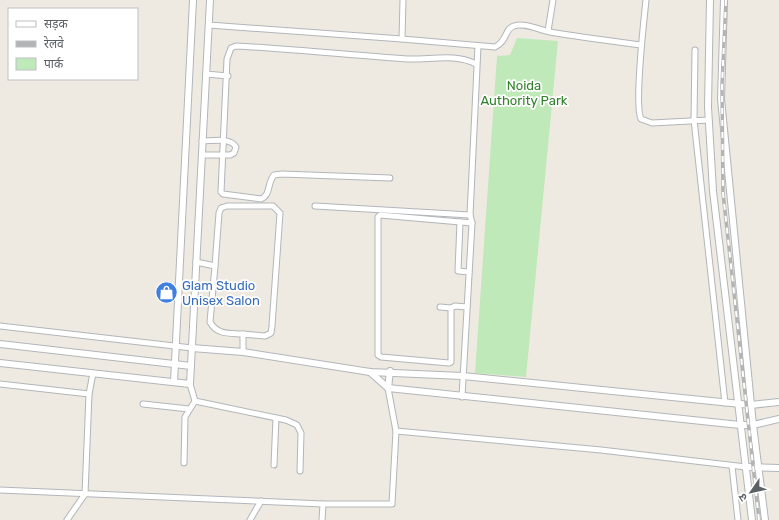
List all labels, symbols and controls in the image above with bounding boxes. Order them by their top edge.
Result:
legend [8,8,138,80]
text: सड़क [44,17,69,31]
text: रेलवे [44,36,64,51]
text: पार्क [44,57,64,71]
park label: Noida Authority Park [480,78,568,108]
place label: Glam Studio Unisex Salon [182,278,260,308]
shop icon: Glam Studio Unisex Salon [154,279,180,305]
north arrow [731,472,771,512]
text: उ [736,491,750,504]

